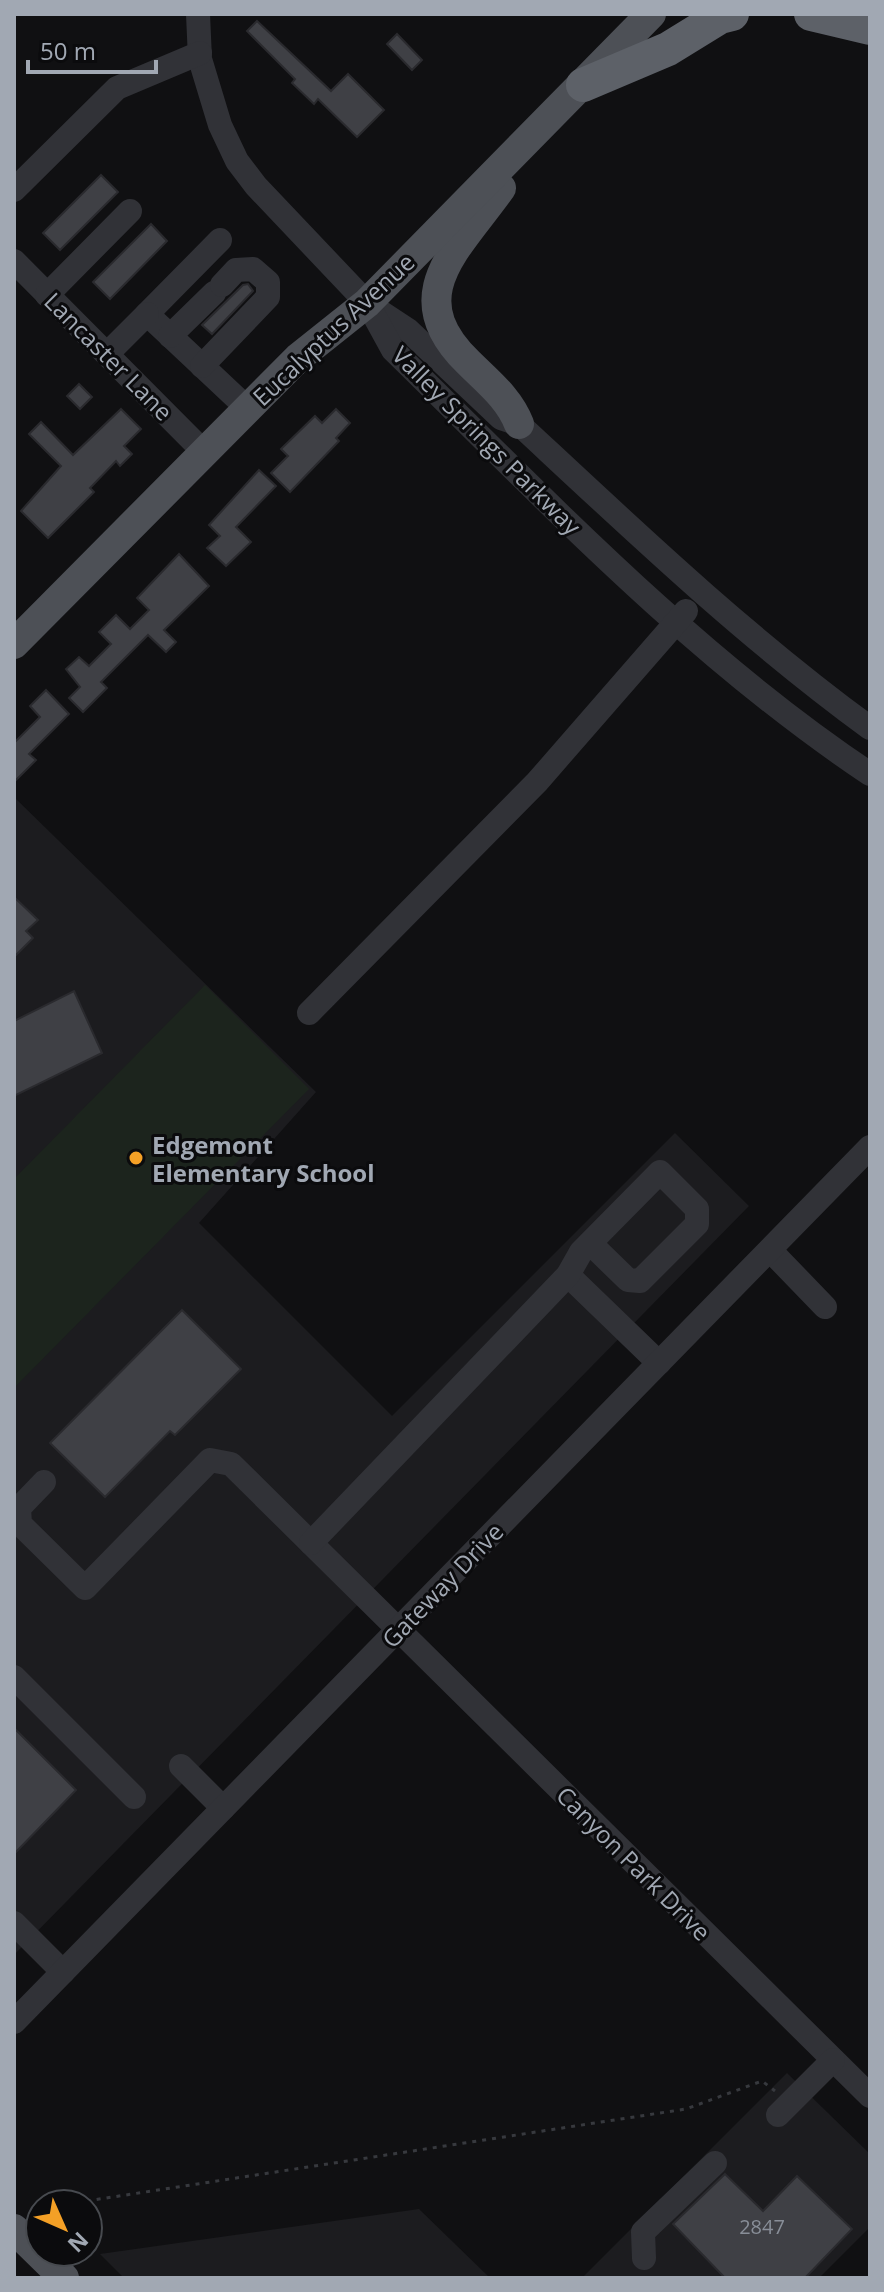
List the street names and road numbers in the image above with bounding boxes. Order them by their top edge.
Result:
street label: Eucalyptus Avenue [245,245,421,413]
street label: Lancaster Lane [38,285,180,427]
street label: Valley Springs Parkway [385,338,589,542]
street label: Gateway Drive [374,1515,510,1655]
street label: Canyon Park Drive [550,1779,718,1947]

